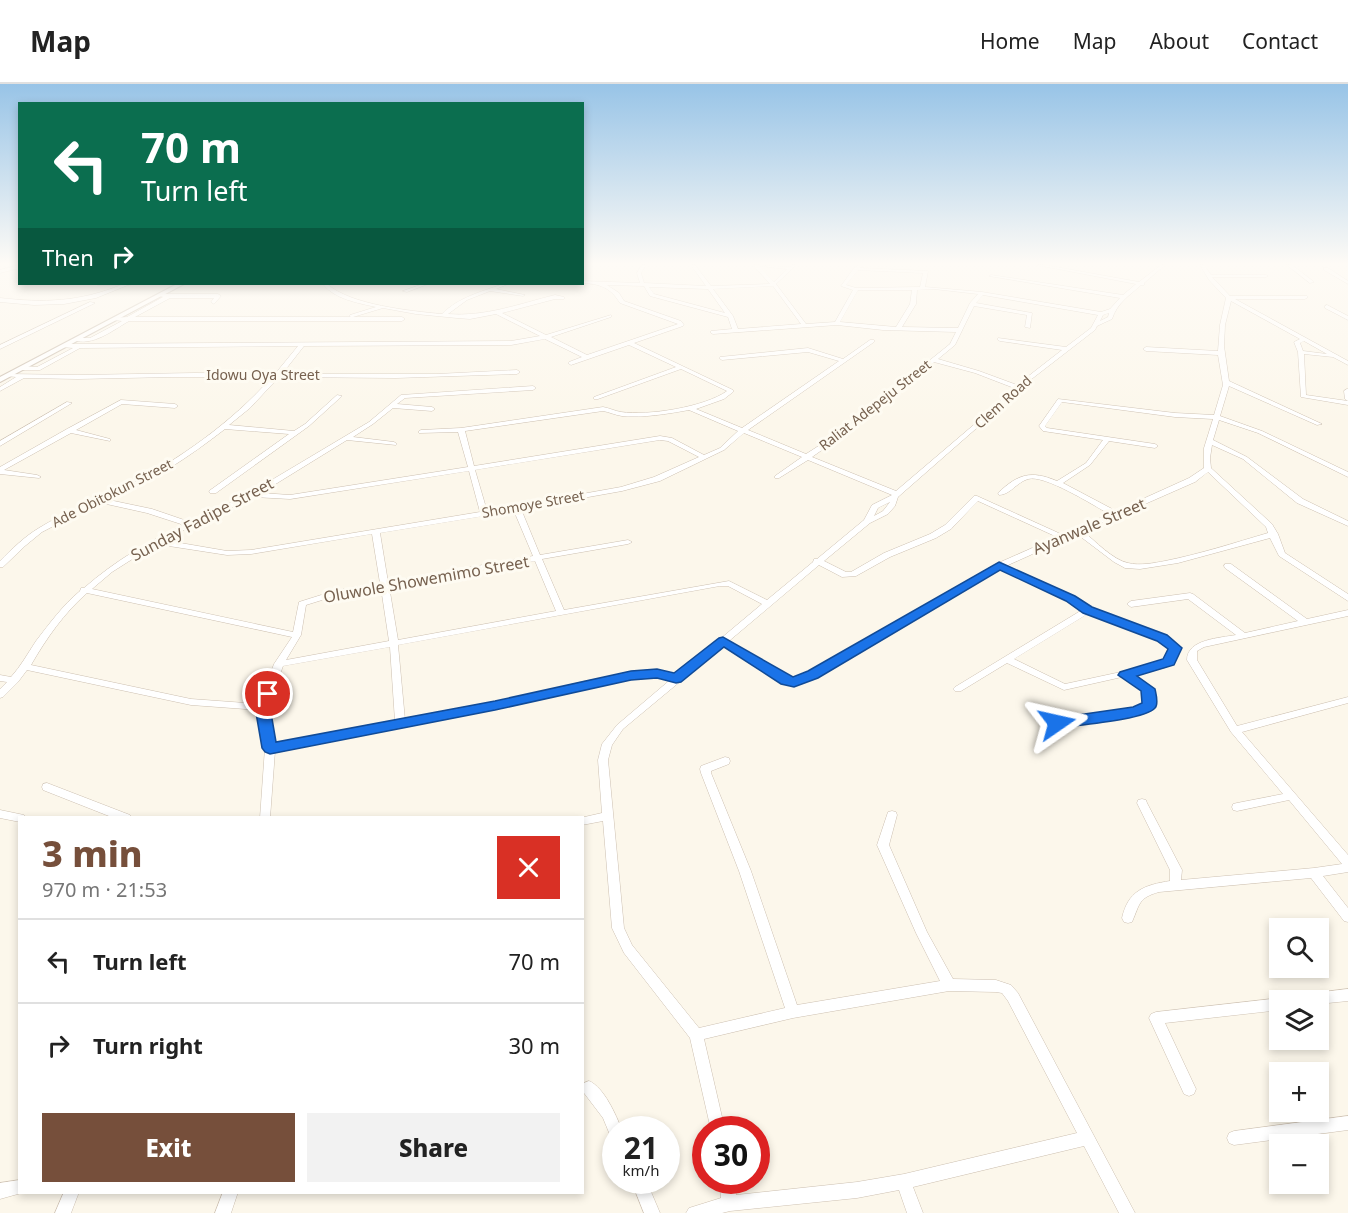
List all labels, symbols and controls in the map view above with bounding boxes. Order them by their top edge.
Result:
text: Map [30,22,91,60]
text: Home [980,27,1040,55]
text: Map [1073,27,1116,55]
text: About [1149,27,1209,55]
text: Contact [1242,27,1318,55]
text: 70 m [141,118,241,175]
icon: left [42,126,120,204]
text: Turn left [141,172,247,209]
icon: right [106,240,139,273]
text: Then [42,242,94,272]
street label: Raliat Adepeju Street [815,355,935,454]
street label: Idowu Oya Street [206,365,320,384]
street label: Clem Road [970,371,1035,432]
street label: Ade Obitokun Street [48,454,175,531]
street label: Sunday Fadipe Street [127,472,277,566]
street label: Shomoye Street [480,485,586,522]
street label: Ayanwale Street [1029,492,1149,560]
street label: Oluwole Showemimo Street [322,550,531,608]
pin [242,668,293,719]
icon: arrive [251,677,284,710]
position arrow [1025,691,1089,755]
text: 3 min [42,829,143,878]
button: close [497,836,560,899]
text: 970 m · 21:53 [42,876,167,903]
map controls [1269,918,1329,1194]
button: search [1269,918,1329,978]
icon: left [42,945,75,978]
text: Turn left [93,946,187,976]
text: 70 m [509,946,560,976]
button: layers [1269,990,1329,1050]
icon: right [42,1029,75,1062]
text: Turn right [93,1030,203,1060]
text: 30 m [509,1030,560,1060]
button: + [1269,1062,1329,1122]
button: Exit [42,1113,295,1182]
button: Share [307,1113,560,1182]
speed limit sign: 30 [692,1116,770,1194]
text: 21 [624,1127,658,1168]
button: − [1269,1134,1329,1194]
text: km/h [623,1160,659,1180]

